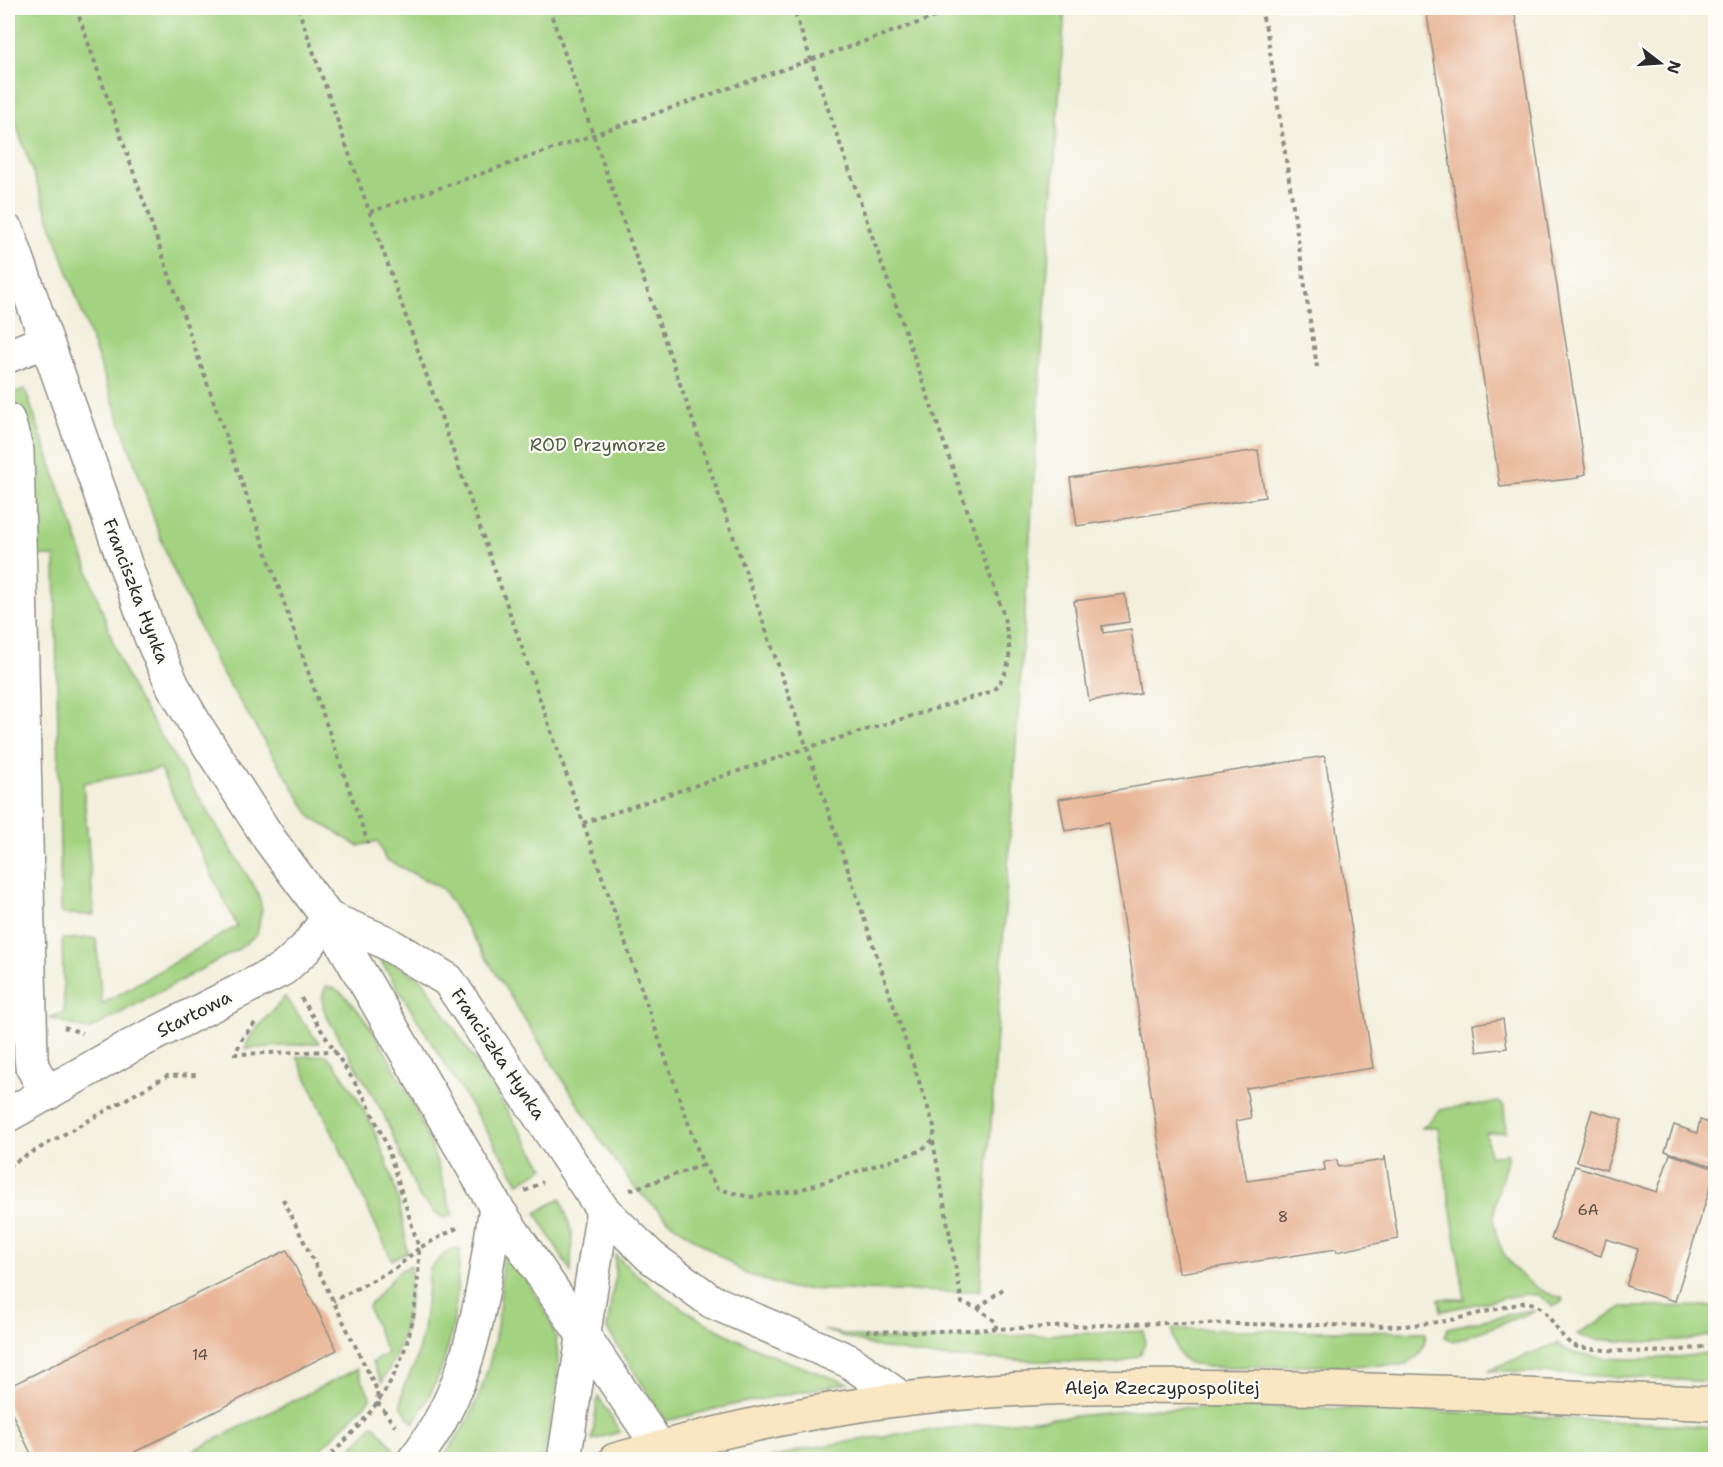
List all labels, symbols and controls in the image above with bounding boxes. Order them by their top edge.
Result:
north arrow [1630,33,1690,93]
text: N [1662,58,1686,76]
park label: ROD Przymorze [530,433,666,457]
street label: Franciszka Hynka [97,515,175,667]
street label: Franciszka Hynka [445,984,551,1124]
street label: Startowa [153,985,235,1043]
house number: 6A [1577,1200,1599,1220]
house number: 8 [1278,1207,1288,1227]
house number: 14 [192,1345,208,1365]
street label: Aleja Rzeczypospolitej [1064,1376,1260,1400]

